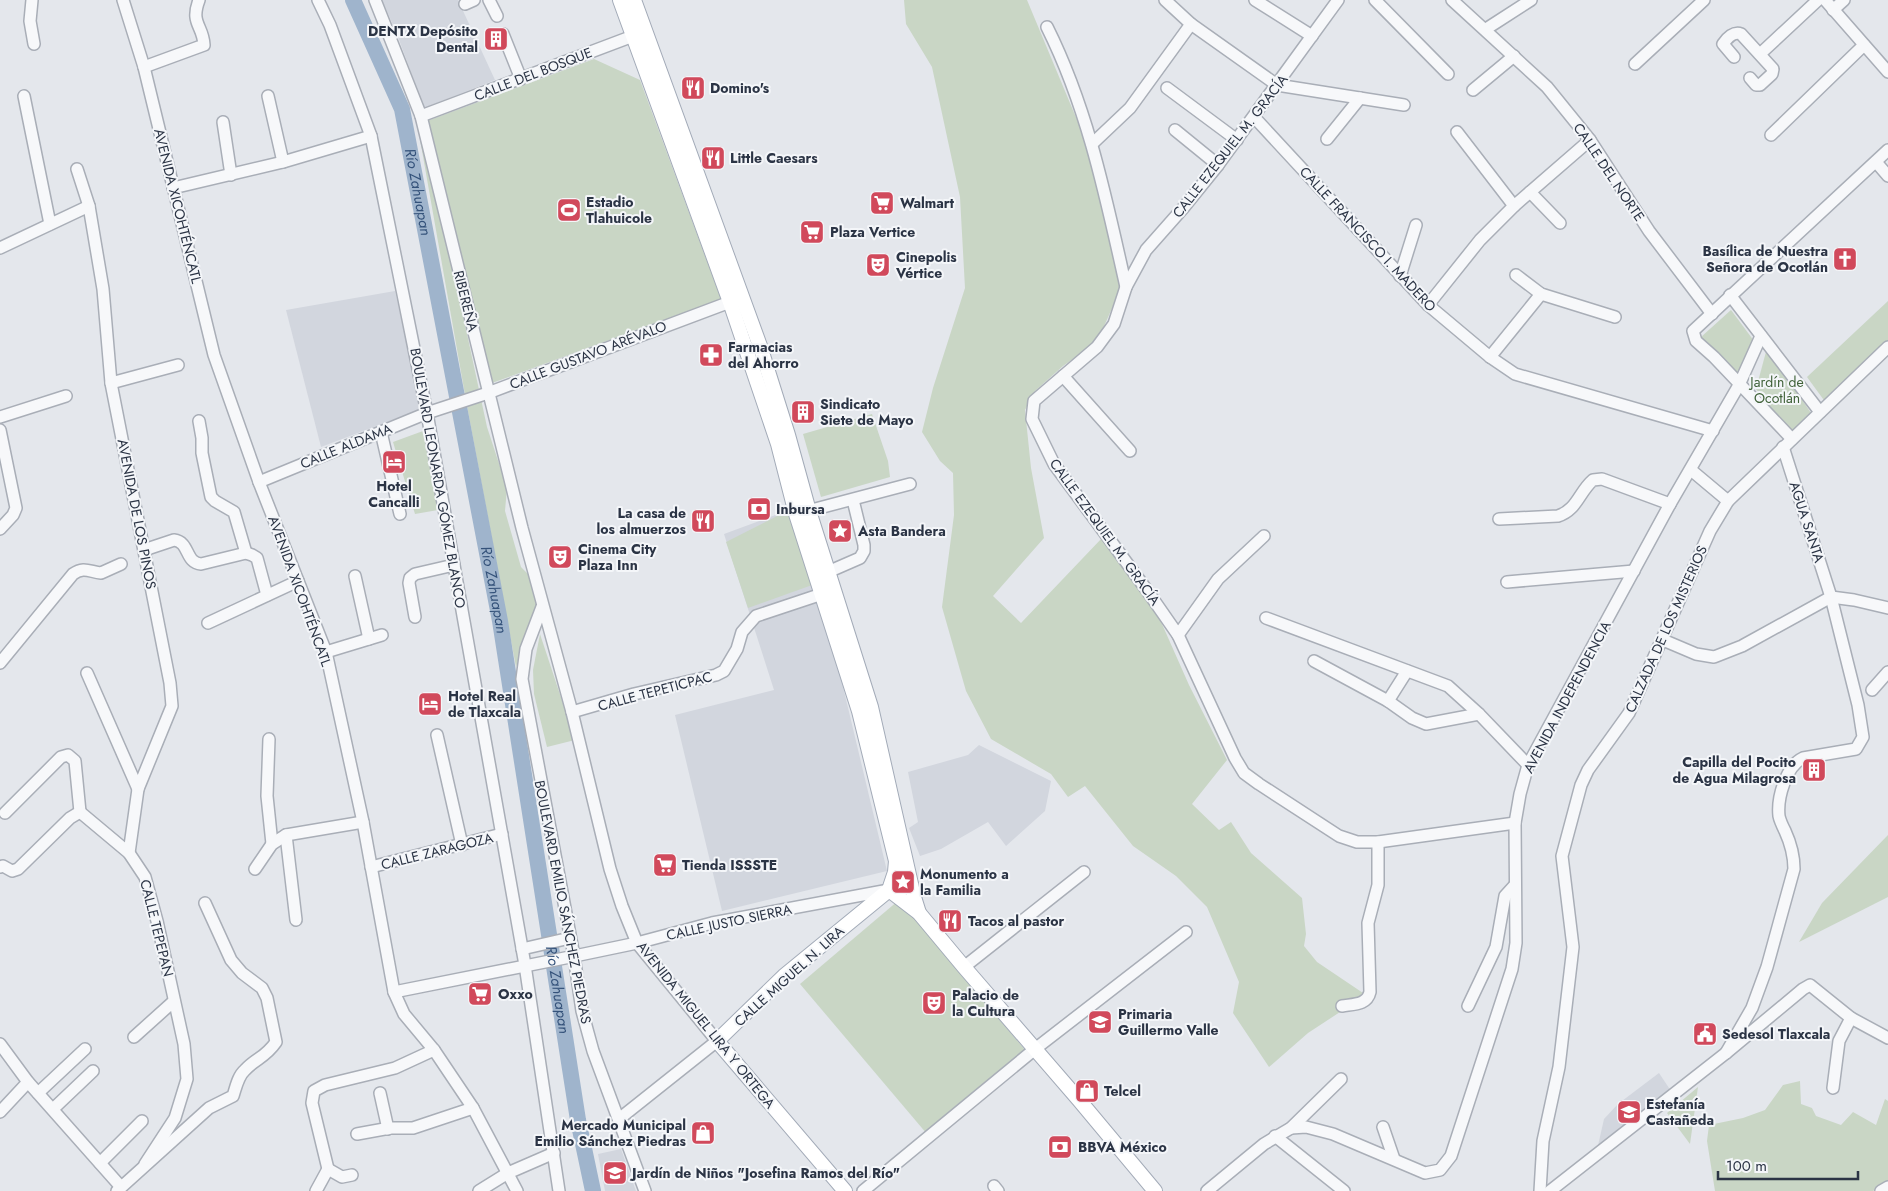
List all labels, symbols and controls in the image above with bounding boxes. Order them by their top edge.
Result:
place label: DENTX Depósito Dental [368,21,478,57]
building icon: DENTX Depósito Dental [483,26,509,52]
street label: CALLE DEL BOSQUE [471,42,595,106]
street label: CALLE EZEQUIEL M. GRACÍA [1168,69,1293,222]
restaurant icon: Domino's [680,75,706,101]
place label: Domino's [710,78,770,98]
street label: CALLE DEL NORTE [1569,119,1649,225]
street label: AVENIDA XICOHTÉNCATL [149,126,207,286]
restaurant icon: Little Caesars [700,145,726,171]
water label: Río Zahuapan [399,146,437,237]
place label: Little Caesars [730,148,818,168]
street label: CALLE FRANCISCO I. MADERO [1295,162,1441,316]
supermarket icon: Walmart [869,190,895,216]
place label: Estadio Tlahuicole [586,192,652,228]
place label: Walmart [900,193,955,213]
sports icon: Estadio Tlahuicole [556,197,582,223]
supermarket icon: Plaza Vertice [799,219,825,245]
place label: Plaza Vertice [830,222,915,242]
place label: Basílica de Nuestra Señora de Ocotlán [1702,241,1828,277]
church icon: Basílica de Nuestra Señora de Ocotlán [1832,246,1858,272]
place label: Cinepolis Vértice [895,247,957,283]
theatre icon: Cinepolis Vértice [865,252,891,278]
street label: RIBEREÑA [449,268,483,334]
street label: CALLE GUSTAVO ARÉVALO [507,316,669,394]
place label: Farmacias del Ahorro [728,337,799,373]
pharmacy icon: Farmacias del Ahorro [698,342,724,368]
street label: BOULEVARD LEONARDA GÓMEZ BLANCO [405,346,471,610]
park label: Jardín de Ocotlán [1748,372,1804,408]
place label: Sindicato Siete de Mayo [820,394,913,430]
building icon: Sindicato Siete de Mayo [790,399,816,425]
street label: CALLE ALDAMA [297,418,396,474]
street label: AVENIDA DE LOS PINOS [113,437,161,591]
hotel icon: Hotel Cancalli [381,449,407,475]
street label: CALLE EZEQUIEL M. GRACÍA [1045,454,1166,610]
place label: Hotel Cancalli [368,476,420,512]
street label: AGUA SANTA [1785,479,1830,566]
bank icon: Inbursa [746,496,772,522]
place label: Inbursa [776,499,825,519]
place label: La casa de los almuerzos [597,503,687,539]
restaurant icon: La casa de los almuerzos [690,508,716,534]
street label: AVENIDA XICOHTÉNCATL [263,513,337,670]
place icon: Asta Bandera [827,518,853,544]
place label: Asta Bandera [857,521,946,541]
place label: Cinema City Plaza Inn [578,539,657,575]
street label: CALZADA DE LOS MISTERIOS [1620,542,1712,716]
water label: Río Zahuapan [475,544,513,635]
theatre icon: Cinema City Plaza Inn [547,544,573,570]
street label: AVENIDA INDEPENDENCIA [1518,617,1616,777]
street label: CALLE TEPETICPAC [596,666,714,716]
place label: Hotel Real de Tlaxcala [448,686,521,722]
hotel icon: Hotel Real de Tlaxcala [417,691,443,717]
place label: Capilla del Pocito de Agua Milagrosa [1673,752,1796,788]
building icon: Capilla del Pocito de Agua Milagrosa [1801,757,1827,783]
street label: BOULEVARD EMILIO SÁNCHEZ PIEDRAS [530,779,597,1026]
street label: CALLE ZARAGOZA [379,827,496,875]
supermarket icon: Tienda ISSSTE [652,852,678,878]
place label: Tienda ISSSTE [682,855,777,875]
place label: Monumento a la Familia [920,864,1009,900]
place icon: Monumento a la Familia [890,869,916,895]
street label: CALLE TEPEPAN [135,877,179,979]
street label: CALLE JUSTO SIERRA [664,899,794,945]
restaurant icon: Tacos al pastor [937,908,963,934]
place label: Tacos al pastor [968,911,1065,931]
street label: CALLE MIGUEL N. LIRA [730,921,849,1031]
street label: AVENIDA MIGUEL LIRA Y ORTEGA [632,937,780,1113]
water label: Río Zahuapan [540,944,575,1035]
supermarket icon: Oxxo [467,981,493,1007]
place label: Oxxo [498,984,533,1004]
place label: Palacio de la Cultura [952,985,1019,1021]
theatre icon: Palacio de la Cultura [921,990,947,1016]
place label: Primaria Guillermo Valle [1118,1004,1219,1040]
school or university icon: Primaria Guillermo Valle [1087,1009,1113,1035]
public building icon: Sedesol Tlaxcala [1692,1021,1718,1047]
place label: Sedesol Tlaxcala [1722,1024,1830,1044]
shop icon: Telcel [1074,1078,1100,1104]
place label: Telcel [1104,1081,1141,1101]
place label: Estefanía Castañeda [1646,1094,1714,1130]
school or university icon: Estefanía Castañeda [1616,1099,1642,1125]
place label: Mercado Municipal Emilio Sánchez Piedras [535,1115,687,1151]
shop icon: Mercado Municipal Emilio Sánchez Piedras [690,1120,716,1146]
bank icon: BBVA México [1047,1134,1073,1160]
place label: BBVA México [1078,1137,1167,1157]
scale bar [1718,1148,1858,1180]
text: 100 m [1726,1155,1767,1177]
school or university icon: Jardín de Niños "Josefina Ramos del Río" [602,1160,628,1186]
place label: Jardín de Niños "Josefina Ramos del Río" [629,1163,900,1183]

